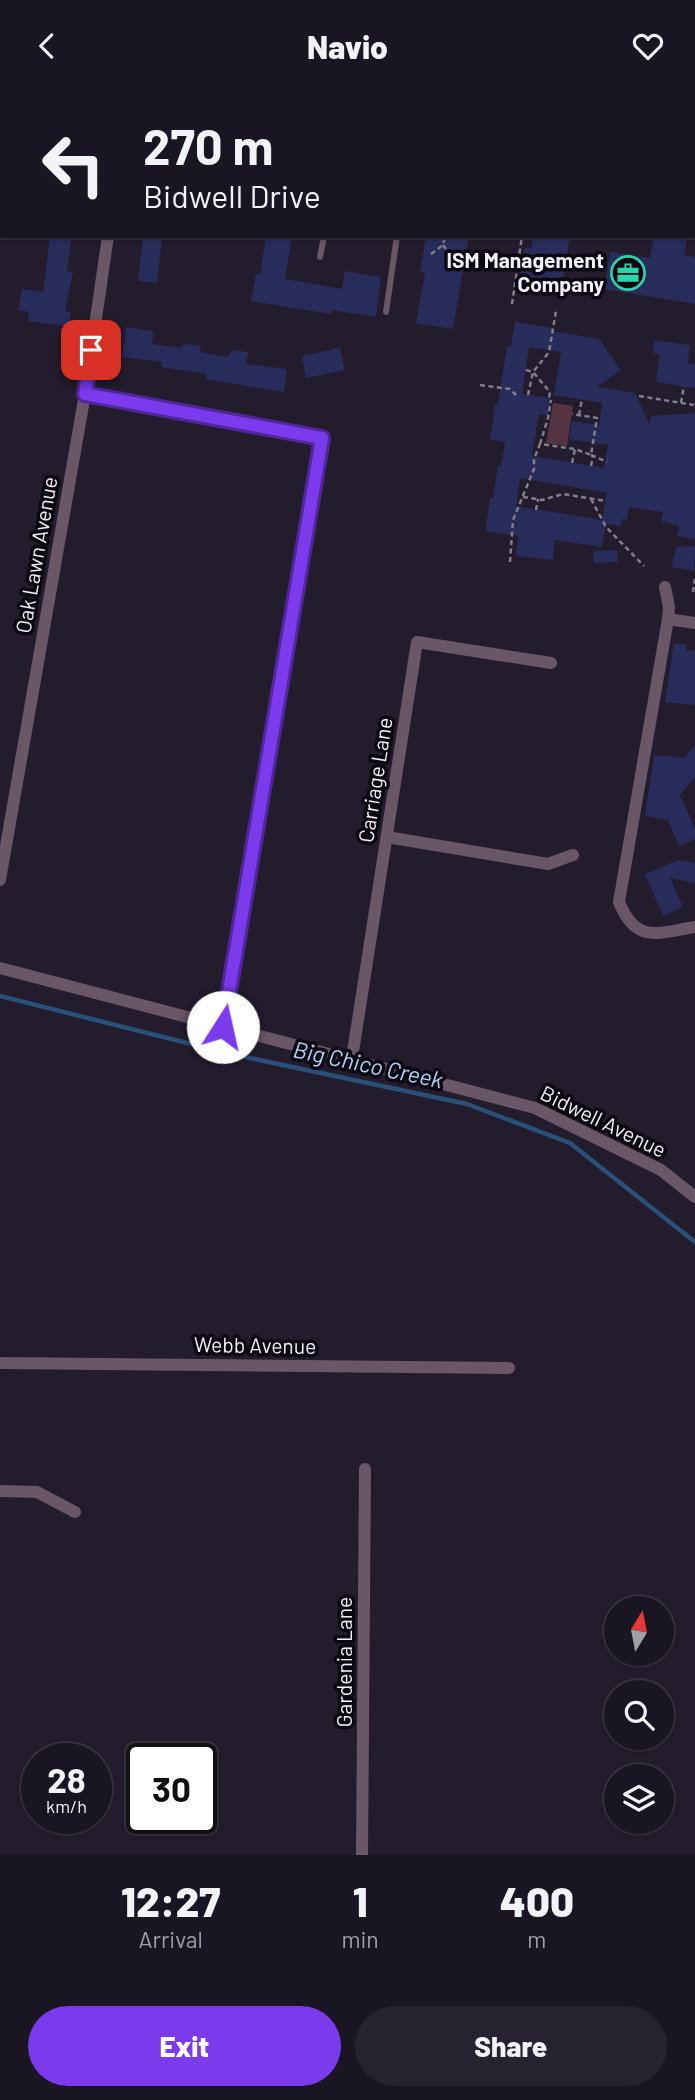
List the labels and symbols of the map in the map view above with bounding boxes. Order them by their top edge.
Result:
place label: ISM Management Company [447,247,604,296]
office icon: ISM Management Company [609,254,647,292]
pin [61,320,121,380]
street label: Oak Lawn Avenue [9,475,62,635]
street label: Carriage Lane [352,715,397,844]
position arrow [186,990,260,1064]
water label: Big Chico Creek [291,1035,445,1094]
street label: Bidwell Avenue [537,1079,671,1162]
street label: Webb Avenue [194,1331,316,1358]
north arrow [604,1596,674,1666]
street label: Gardenia Lane [331,1597,356,1727]
speed limit sign: 30 [126,1743,217,1834]

